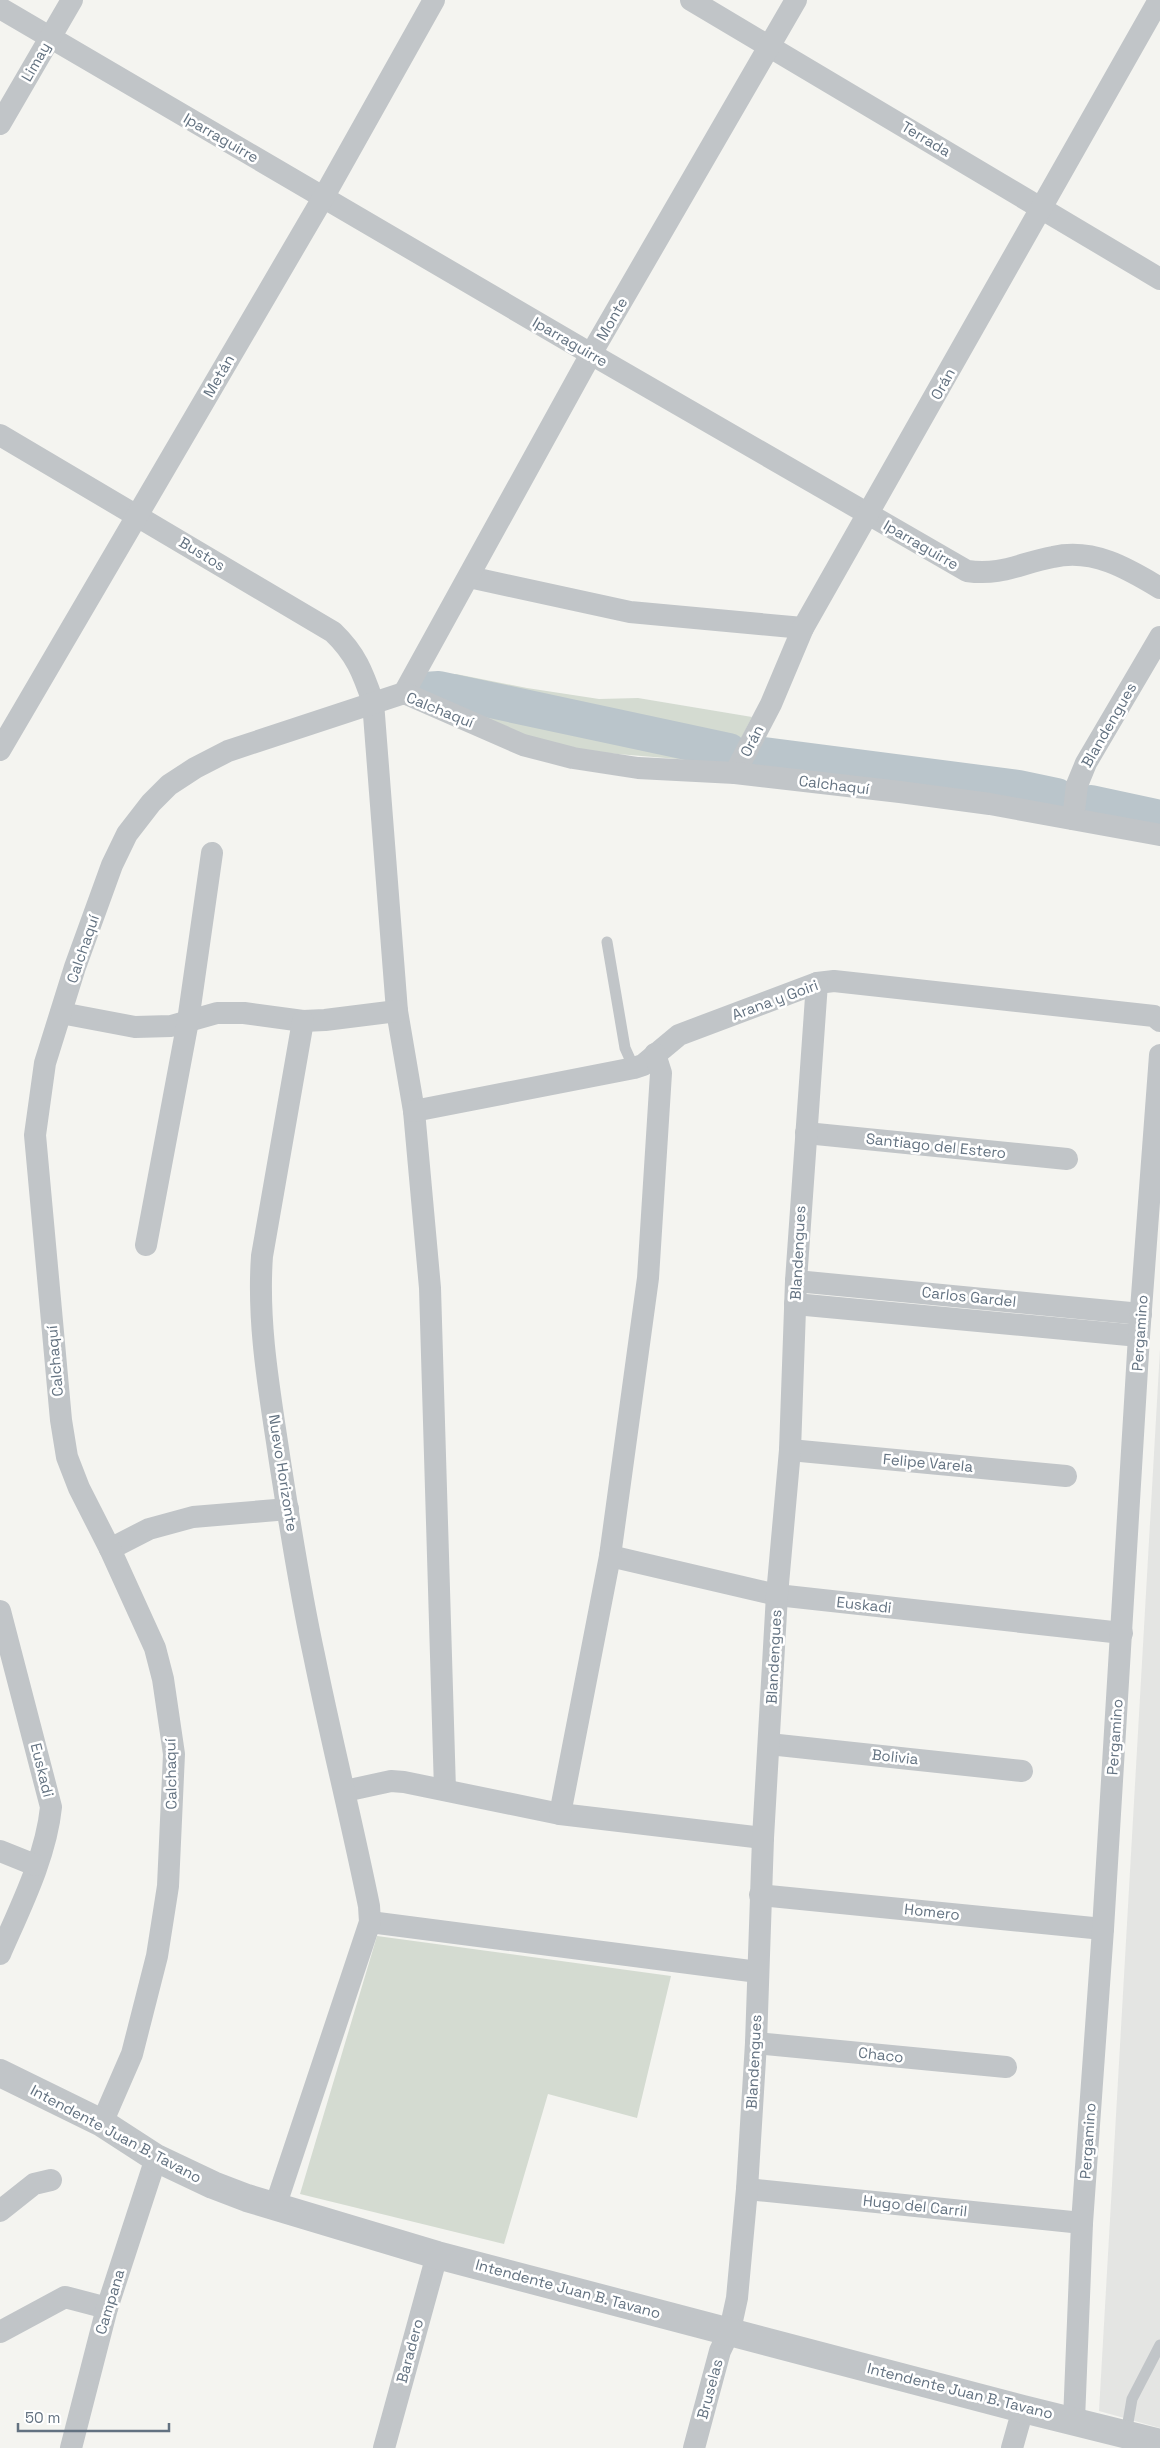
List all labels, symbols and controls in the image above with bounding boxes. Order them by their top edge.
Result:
street label: Limay [17,39,54,85]
street label: Iparraguirre [180,108,262,167]
street label: Terrada [898,117,955,161]
street label: Monte [592,294,632,344]
street label: Iparraguirre [529,312,611,371]
street label: Metán [199,351,238,401]
street label: Orán [926,365,959,403]
street label: Iparraguirre [880,515,962,574]
street label: Bustos [176,532,229,575]
street label: Blandengues [1077,679,1141,771]
street label: Calchaquí [404,687,477,732]
street label: Orán [736,722,768,760]
street label: Calchaquí [798,771,871,798]
street label: Calchaquí [62,912,103,986]
street label: Arana y Goiri [729,975,821,1024]
street label: Santiago del Estero [865,1129,1007,1162]
street label: Blandengues [786,1205,809,1301]
street label: Carlos Gardel [921,1282,1017,1311]
street label: Pergamino [1127,1294,1152,1372]
street label: Calchaquí [42,1325,67,1397]
street label: Nuevo Horizonte [265,1413,302,1533]
street label: Felipe Varela [882,1449,974,1476]
street label: Euskadi [836,1592,892,1617]
street label: Blandengues [762,1609,785,1705]
street label: Pergamino [1102,1698,1127,1776]
street label: Calchaquí [160,1738,181,1810]
street label: Euskadi [27,1741,58,1799]
street label: Bolivia [871,1745,920,1768]
street label: Homero [903,1899,961,1924]
street label: Blandengues [742,2014,765,2110]
street label: Chaco [857,2043,905,2066]
street label: Intendente Juan B. Tavano [27,2080,205,2187]
street label: Pergamino [1075,2102,1100,2180]
street label: Hugo del Carril [862,2191,968,2220]
street label: Intendente Juan B. Tavano [473,2255,663,2322]
street label: Campana [91,2267,129,2337]
street label: Baradero [392,2317,427,2385]
street label: Bruselas [692,2357,727,2421]
street label: Intendente Juan B. Tavano [865,2358,1055,2423]
scale bar [18,2400,169,2432]
text: 50 m [25,2408,60,2427]

